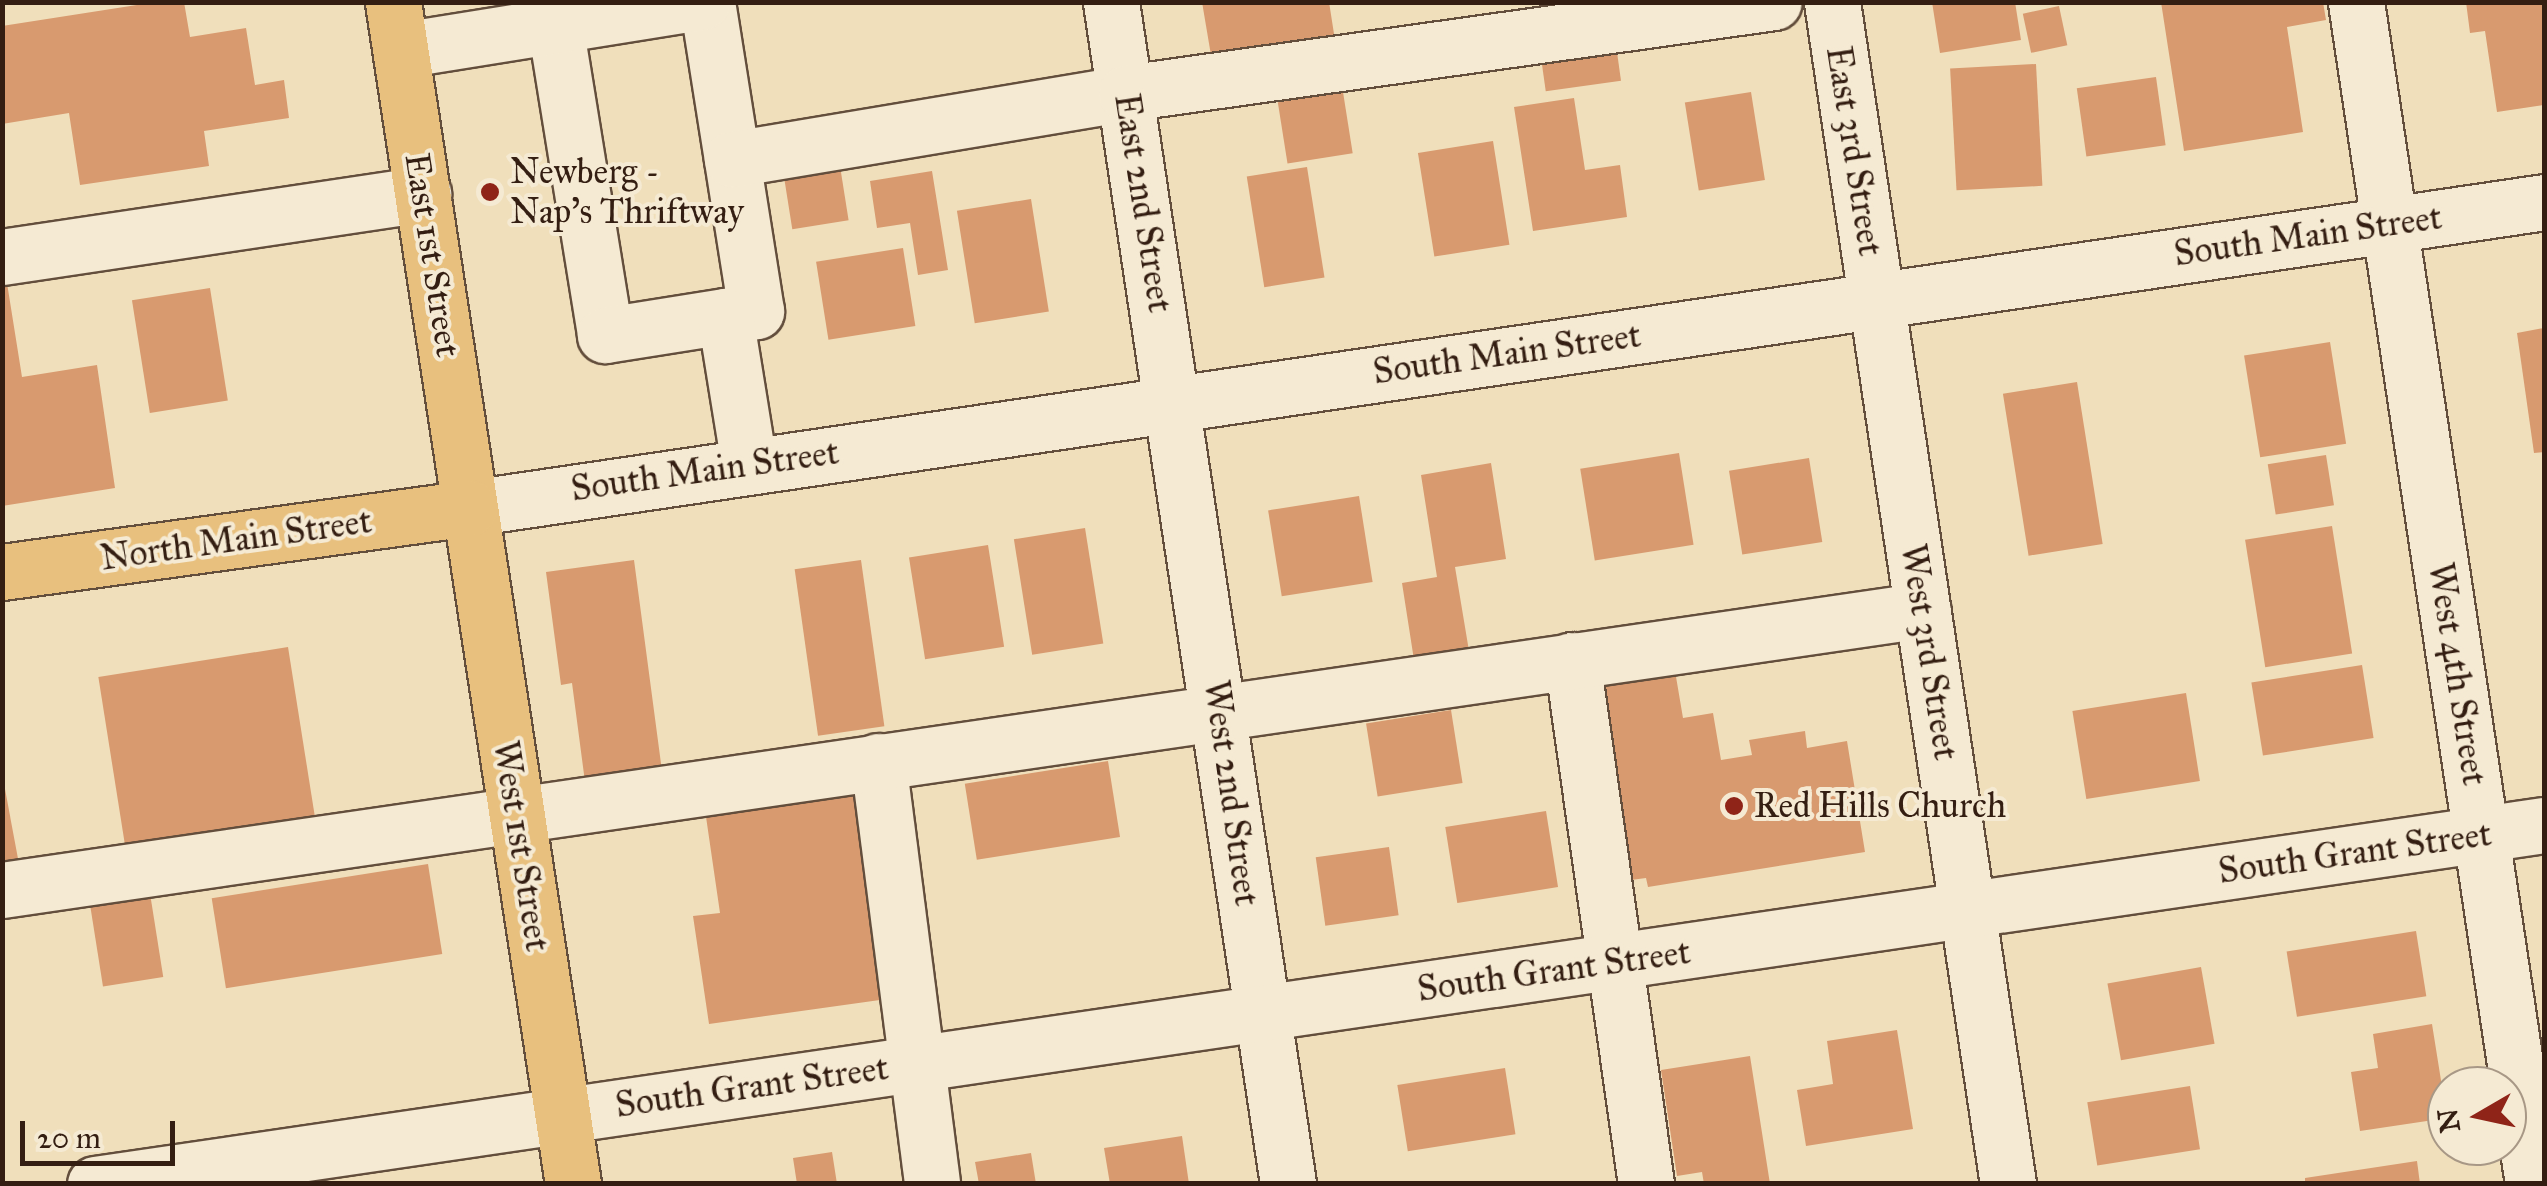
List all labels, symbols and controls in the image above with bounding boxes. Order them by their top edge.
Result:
street label: East 3rd Street [1817,43,1891,259]
street label: East 2nd Street [1105,91,1181,315]
street label: East 1st Street [395,150,469,360]
place label: Newberg - Nap's Thriftway [510,151,744,233]
marker: Newberg - Nap's Thriftway [479,181,501,203]
street label: South Main Street [2171,196,2445,276]
street label: South Main Street [1370,314,1644,394]
street label: South Main Street [568,431,842,511]
street label: North Main Street [98,500,374,580]
street label: West 3rd Street [1891,541,1967,763]
street label: West 4th Street [2419,560,2495,788]
street label: West 2nd Street [1194,678,1268,908]
street label: West 1st Street [484,738,558,954]
place label: Red Hills Church [1754,785,2006,827]
marker: Red Hills Church [1723,795,1745,817]
street label: South Grant Street [2216,813,2494,893]
street label: South Grant Street [1415,931,1693,1011]
street label: South Grant Street [613,1047,891,1127]
north arrow [2427,1066,2527,1166]
scale bar [25,1101,180,1163]
text: N [2430,1106,2468,1135]
text: 20 m [37,1120,101,1156]

